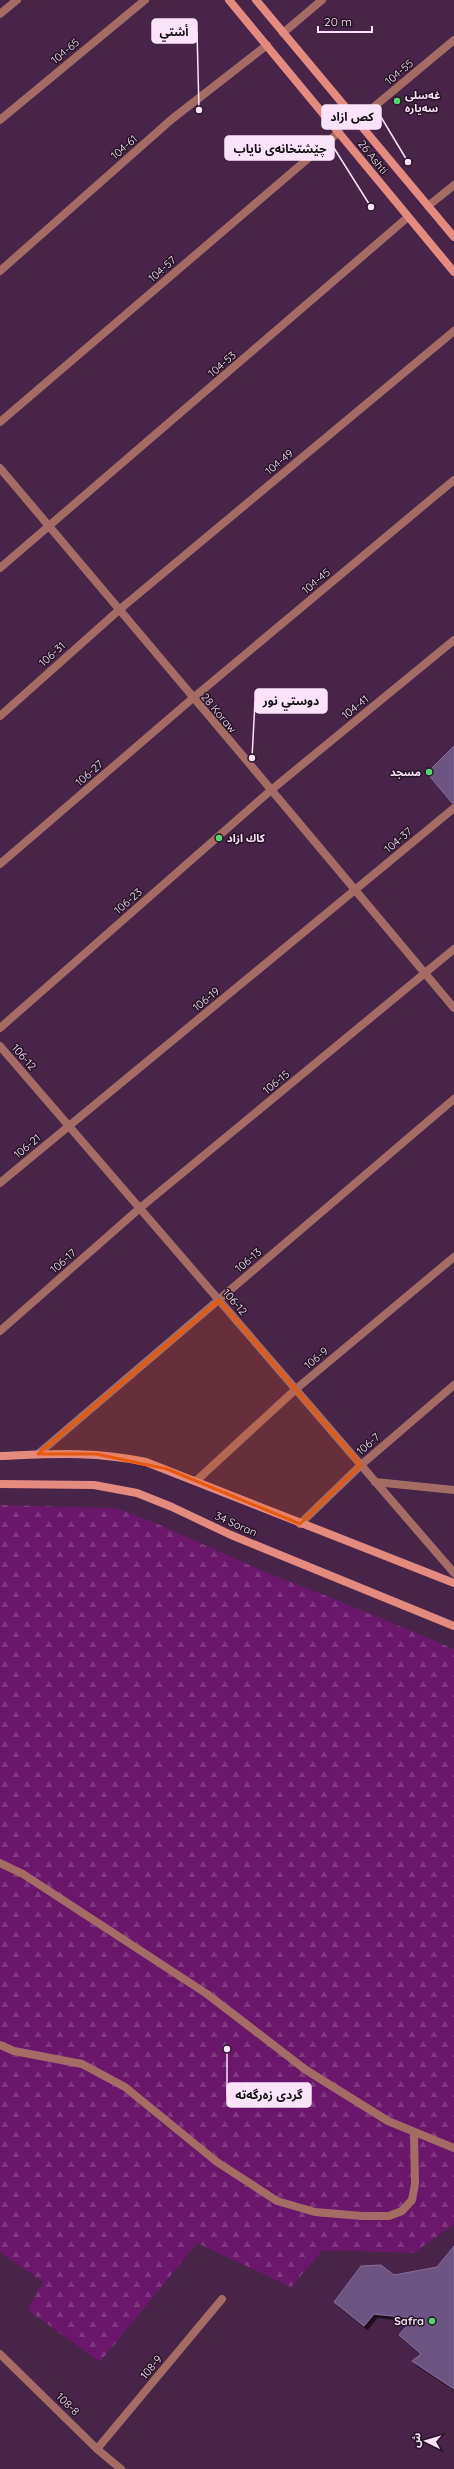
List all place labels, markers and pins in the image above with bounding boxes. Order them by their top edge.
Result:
callout: أشتي [152,19,197,43]
place label: غەسلی سەیارە [405,88,440,115]
marker: غەسلی سەیارە [392,96,402,106]
callout: كص ازاد [322,105,381,129]
callout: چێشتخانەی نایاب [225,136,334,160]
callout: دوستي نور [255,689,327,713]
place label: مسجد [390,765,421,779]
marker: مسجد [424,767,434,777]
place label: كاك ازاد [227,831,266,845]
marker: كاك ازاد [214,833,224,843]
callout: گردی زەرگەتە [227,2083,311,2107]
place label: Safra [394,2314,424,2328]
marker: Safra [427,2316,437,2326]

